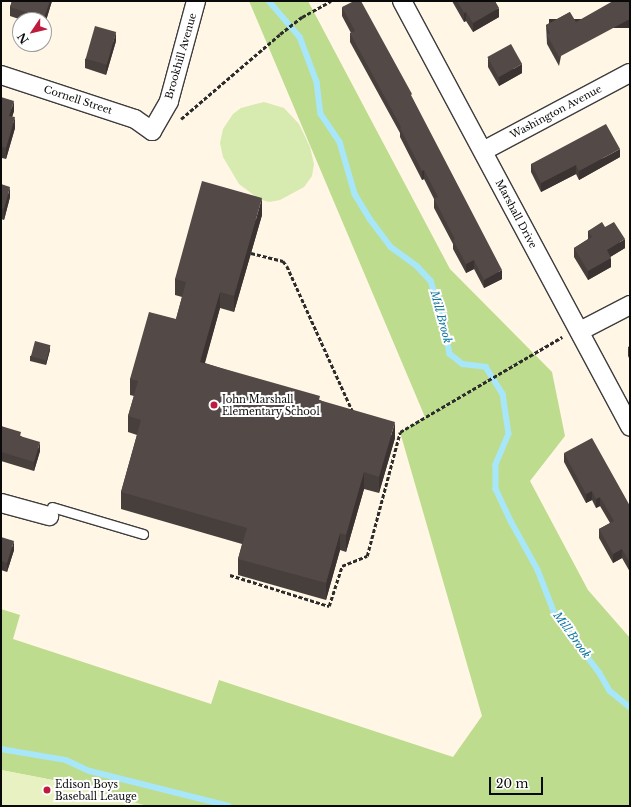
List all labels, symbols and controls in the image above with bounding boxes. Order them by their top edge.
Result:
street label: Brookhill Avenue [163,11,199,101]
north arrow [12,12,52,52]
text: N [14,30,32,47]
street label: Cornell Street [42,83,114,117]
street label: Washington Avenue [508,83,604,141]
street label: Marshall Drive [493,178,539,250]
water label: Mill Brook [428,289,454,345]
place label: John Marshall Elementary School [222,393,320,416]
marker: John Marshall Elementary School [209,400,219,410]
water label: Mill Brook [551,609,593,661]
scale bar [491,769,545,795]
text: 20 m [496,776,528,791]
place label: Edison Boys Baseball Leauge [55,778,137,802]
marker: Edison Boys Baseball Leauge [42,785,52,795]

